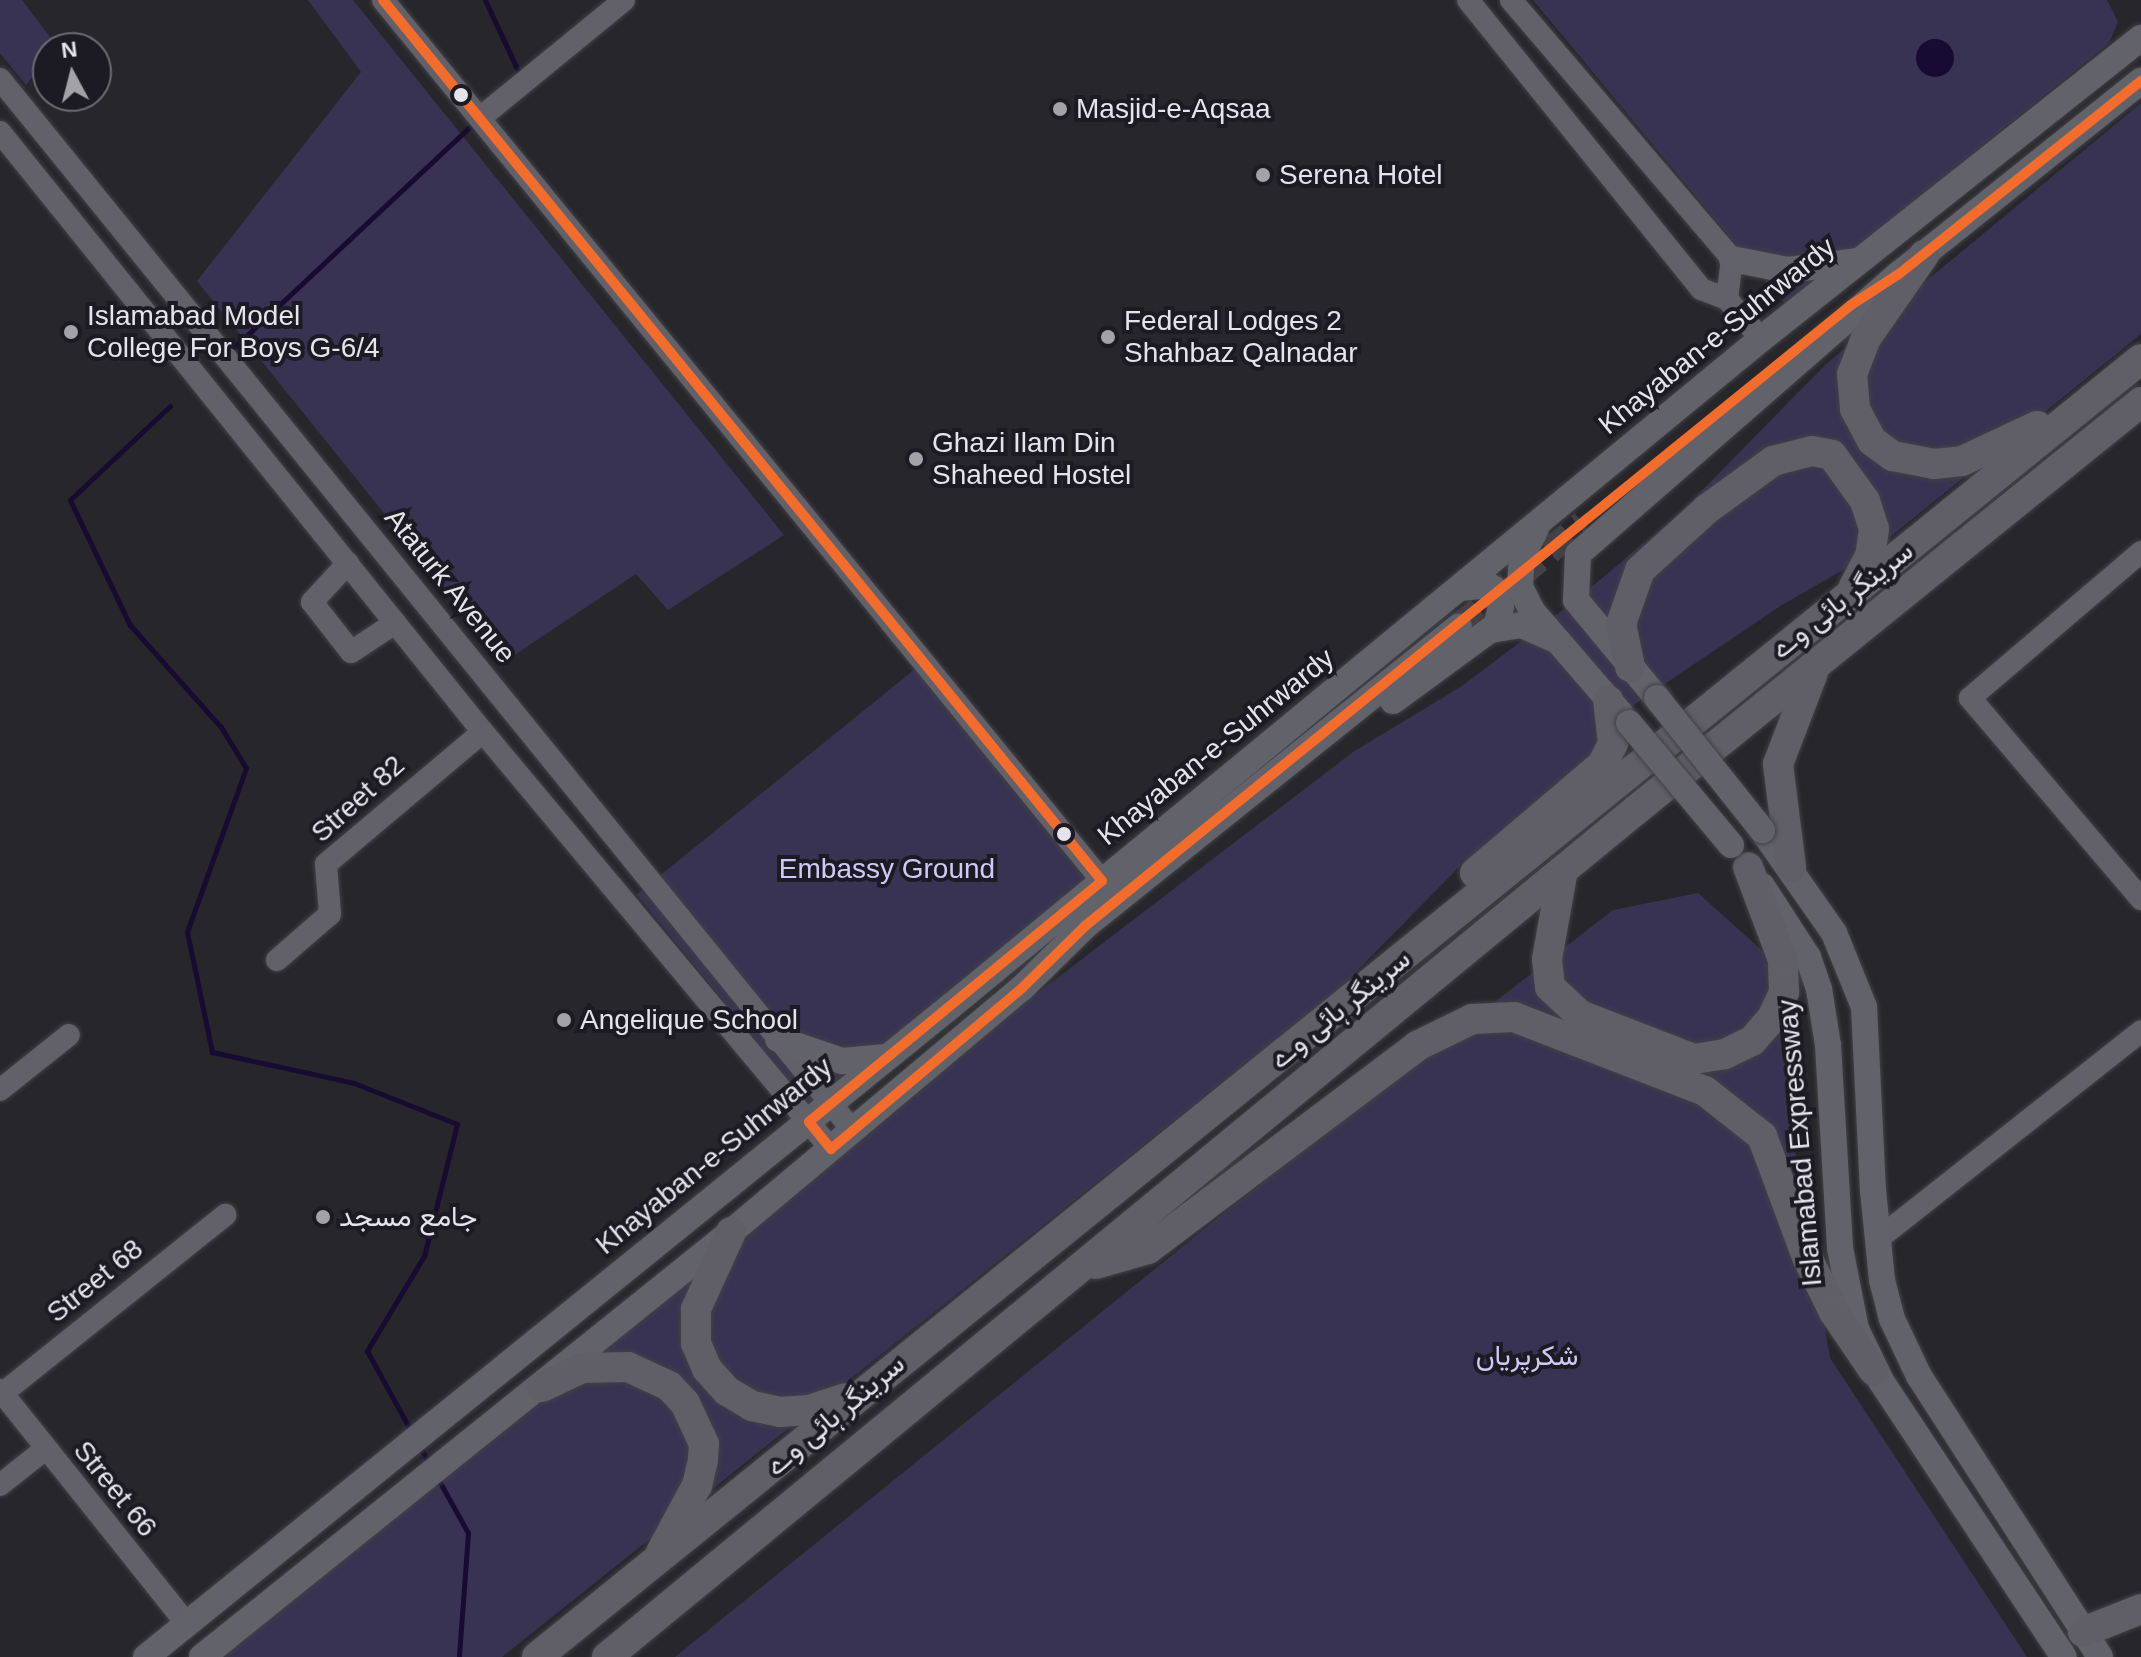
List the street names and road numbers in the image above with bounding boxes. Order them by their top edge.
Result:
street label: Khayaban-e-Suhrwardy [1592,230,1842,442]
street label: Ataturk Avenue [377,501,523,671]
street label: سرینگر ہائی وے [1764,534,1920,666]
street label: Khayaban-e-Suhrwardy [1091,641,1341,853]
street label: Street 82 [305,748,411,850]
street label: سرینگر ہائی وے [1263,942,1417,1076]
street label: Islamabad Expressway [1771,998,1829,1288]
street label: Khayaban-e-Suhrwardy [589,1050,839,1262]
street label: Street 68 [40,1232,150,1330]
street label: سرینگر ہائی وے [759,1347,911,1483]
street label: Street 66 [66,1434,164,1544]

